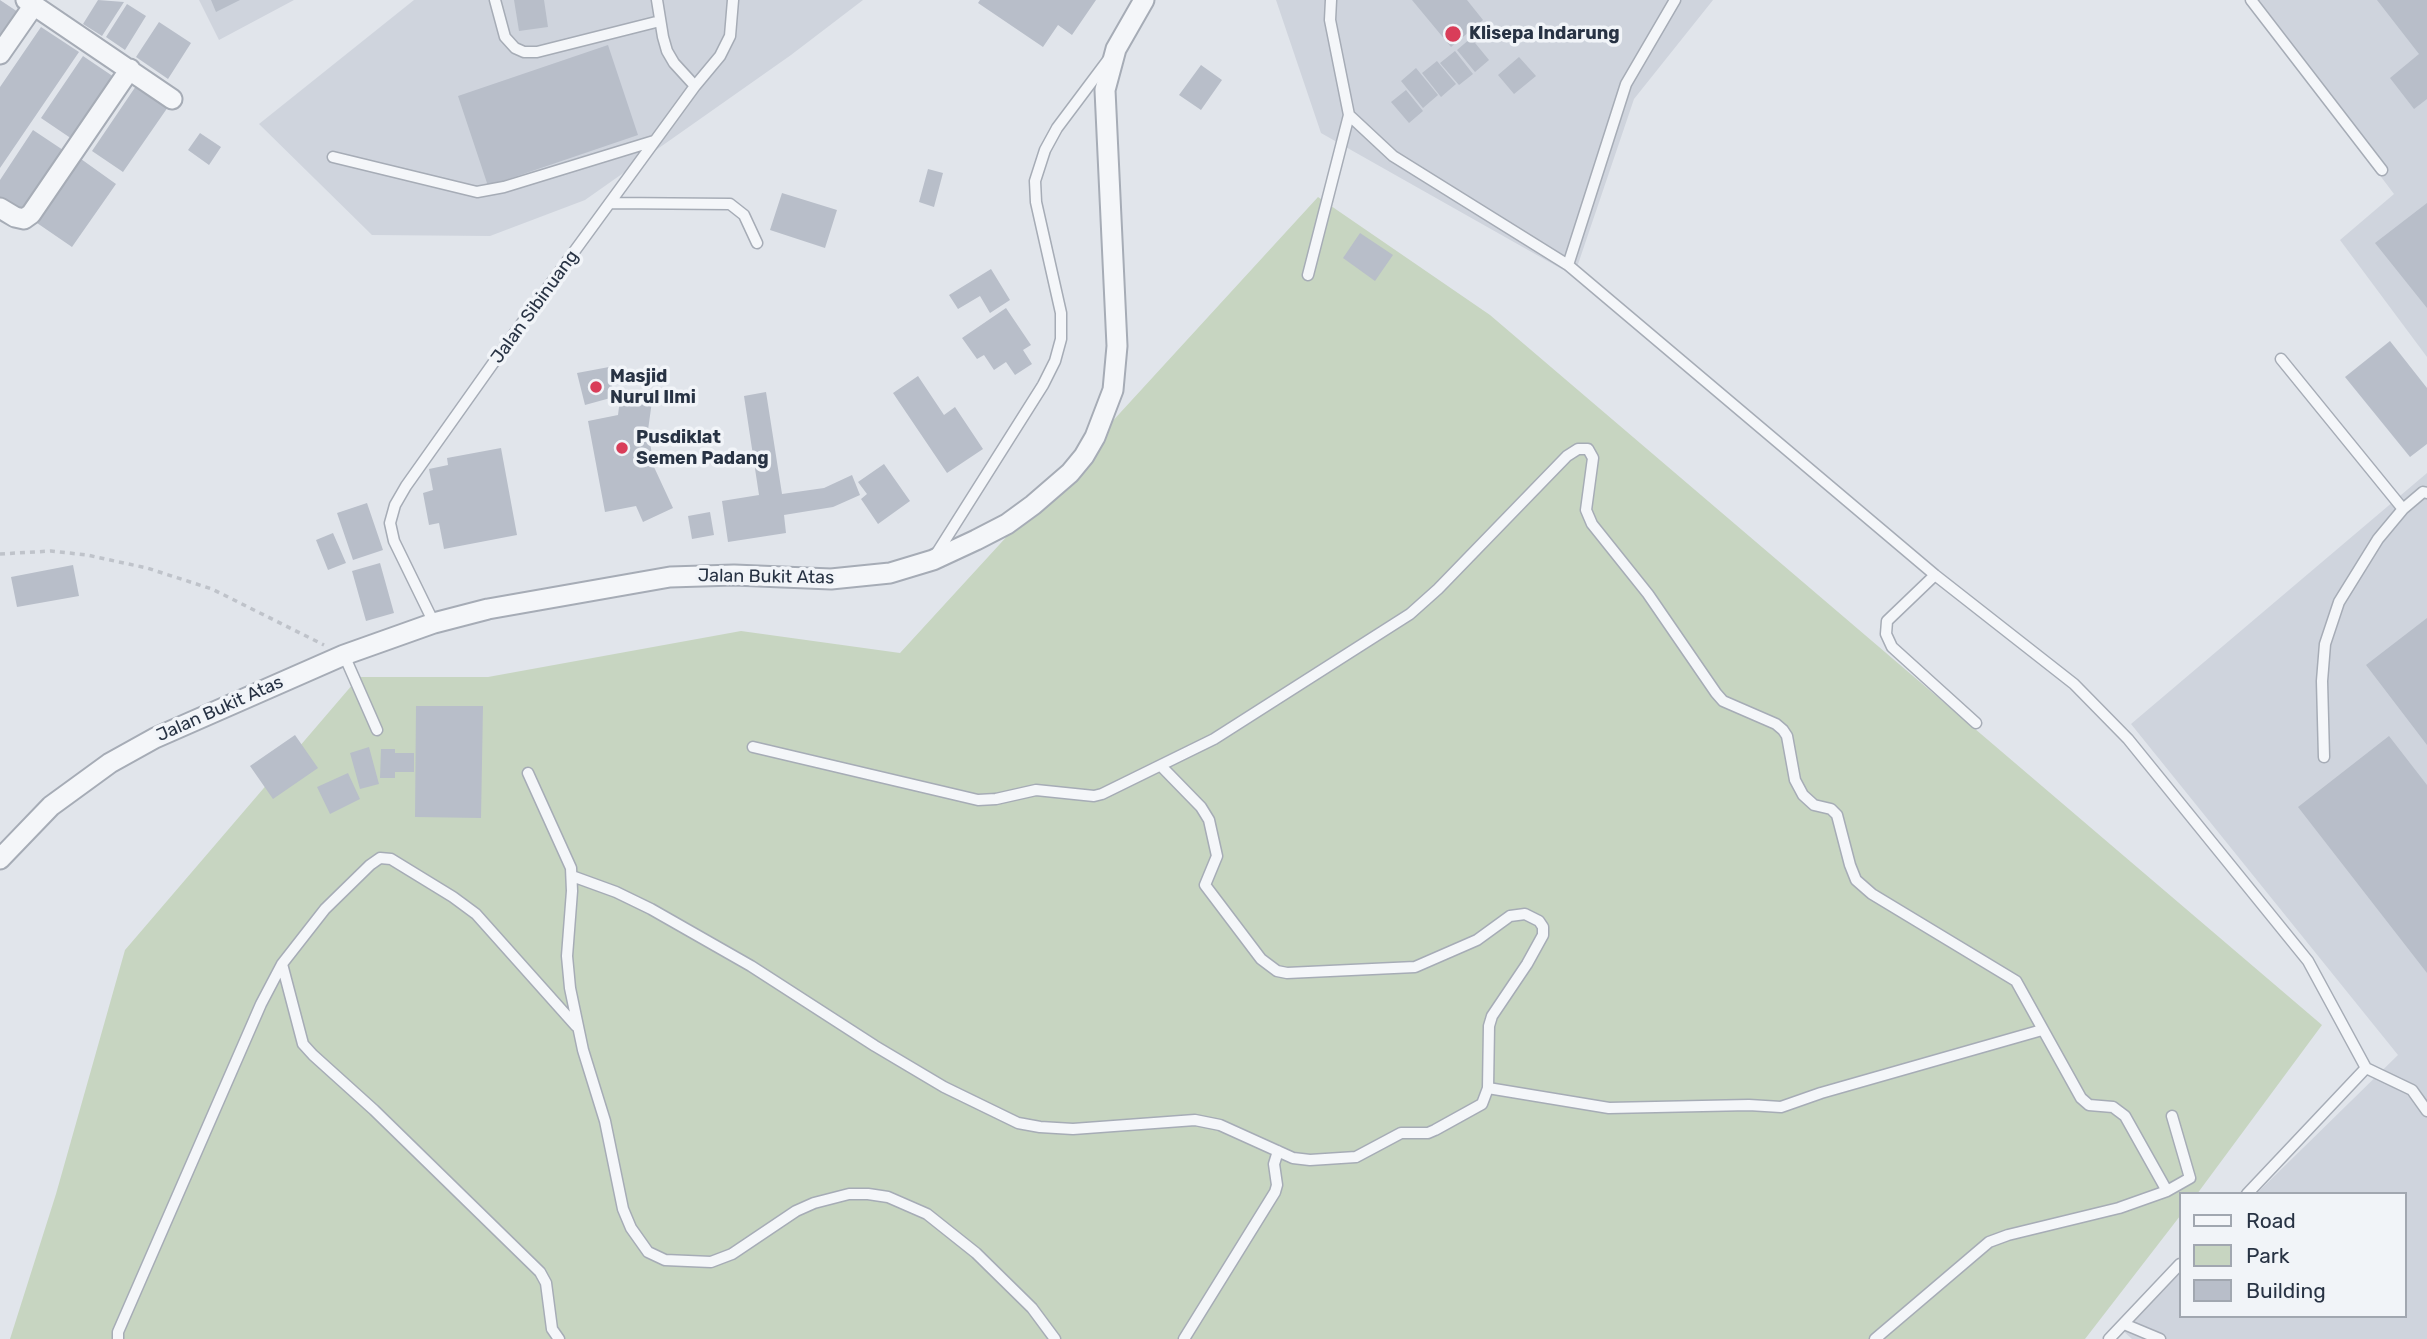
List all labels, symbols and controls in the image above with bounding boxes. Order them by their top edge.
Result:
place label: Klisepa Indarung [1469,23,1620,45]
marker: Klisepa Indarung [1443,24,1463,44]
street label: Jalan Sibinuang [487,246,583,368]
place label: Masjid Nurul Ilmi [610,366,696,408]
marker: Masjid Nurul Ilmi [588,379,604,395]
place label: Pusdiklat Semen Padang [636,427,769,470]
marker: Pusdiklat Semen Padang [614,440,630,456]
street label: Jalan Bukit Atas [698,565,834,589]
street label: Jalan Bukit Atas [153,671,287,747]
legend [2178,1192,2406,1318]
text: Road [2246,1208,2296,1233]
text: Park [2246,1243,2290,1268]
text: Building [2246,1278,2326,1303]

